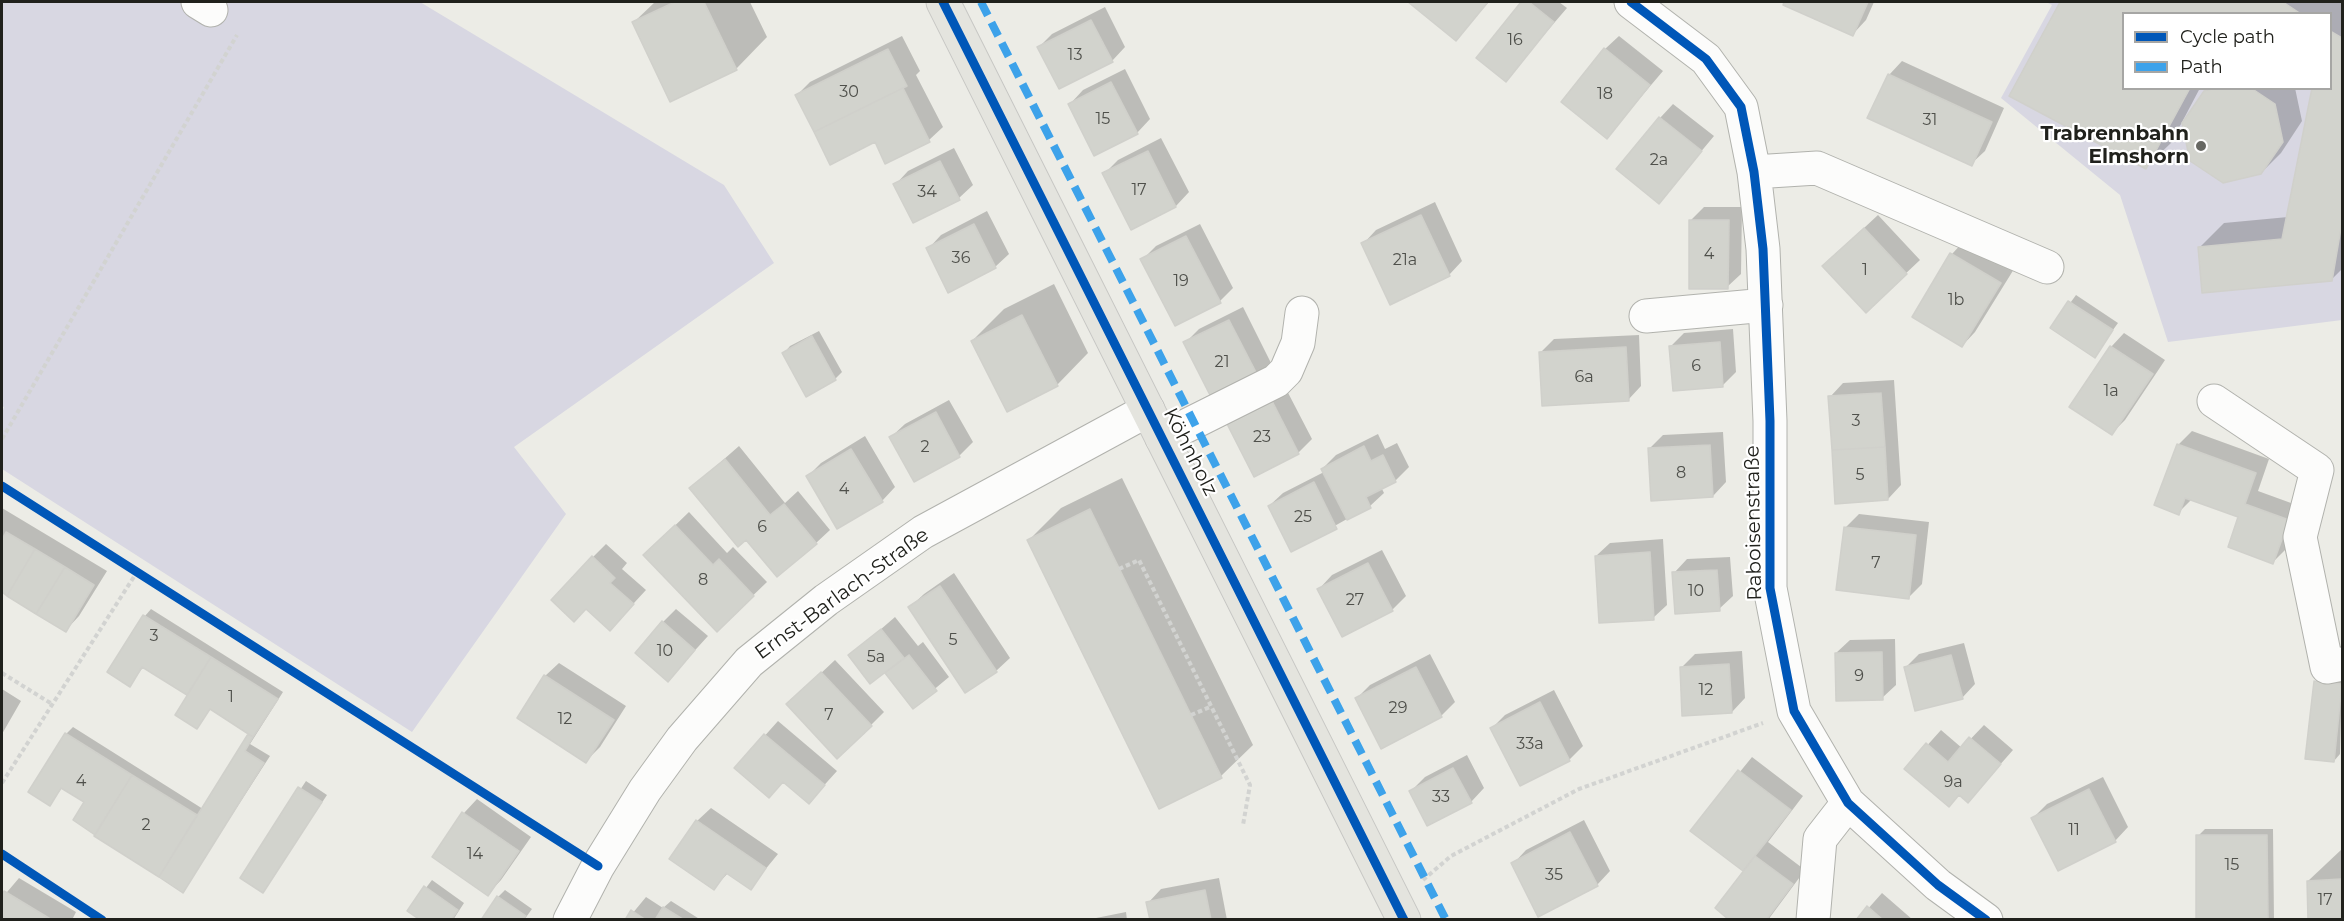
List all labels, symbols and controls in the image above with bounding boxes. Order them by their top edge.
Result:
legend [2122,12,2332,90]
text: Cycle path [2180,26,2275,48]
house number: 16 [1507,30,1523,50]
house number: 13 [1068,45,1082,65]
text: Path [2180,56,2223,78]
house number: 30 [839,82,859,102]
house number: 18 [1597,84,1613,104]
house number: 15 [1096,109,1110,129]
house number: 31 [1923,110,1937,130]
place label: Trabrennbahn Elmshorn [2041,122,2189,169]
marker: Trabrennbahn Elmshorn [2194,139,2208,153]
house number: 2a [1650,150,1668,170]
house number: 17 [1131,180,1147,200]
house number: 34 [917,182,937,202]
house number: 4 [1704,244,1714,264]
house number: 36 [952,248,970,268]
house number: 21a [1393,250,1417,270]
house number: 1 [1862,260,1868,280]
house number: 19 [1173,271,1189,291]
house number: 1b [1948,290,1964,310]
house number: 21 [1215,352,1229,372]
house number: 6 [1691,356,1701,376]
house number: 6a [1574,367,1594,387]
house number: 1a [2103,381,2119,401]
street label: Köhnholz [1158,404,1222,500]
house number: 3 [1851,411,1861,431]
house number: 23 [1253,427,1271,447]
house number: 2 [920,437,930,457]
street label: Raboisenstraße [1741,445,1767,601]
house number: 8 [1676,463,1686,483]
house number: 5 [1855,465,1865,485]
house number: 4 [839,479,849,499]
house number: 25 [1294,507,1312,527]
house number: 6 [757,517,767,537]
street label: Ernst-Barlach-Straße [750,523,934,665]
house number: 7 [1871,553,1881,573]
house number: 8 [698,570,708,590]
house number: 10 [1688,581,1704,601]
house number: 27 [1346,590,1364,610]
house number: 3 [149,626,159,646]
house number: 5 [948,630,958,650]
house number: 10 [657,641,673,661]
house number: 5a [867,647,885,667]
house number: 9 [1854,666,1864,686]
house number: 12 [1699,680,1713,700]
house number: 1 [228,687,234,707]
house number: 29 [1389,698,1407,718]
house number: 7 [824,705,834,725]
house number: 12 [558,709,572,729]
house number: 33a [1516,734,1544,754]
house number: 4 [76,771,86,791]
house number: 9a [1943,772,1963,792]
house number: 33 [1432,787,1450,807]
house number: 2 [141,815,151,835]
house number: 11 [2068,820,2080,840]
house number: 14 [467,844,483,864]
house number: 15 [2225,855,2239,875]
house number: 35 [1545,865,1563,885]
house number: 17 [2317,890,2333,910]

